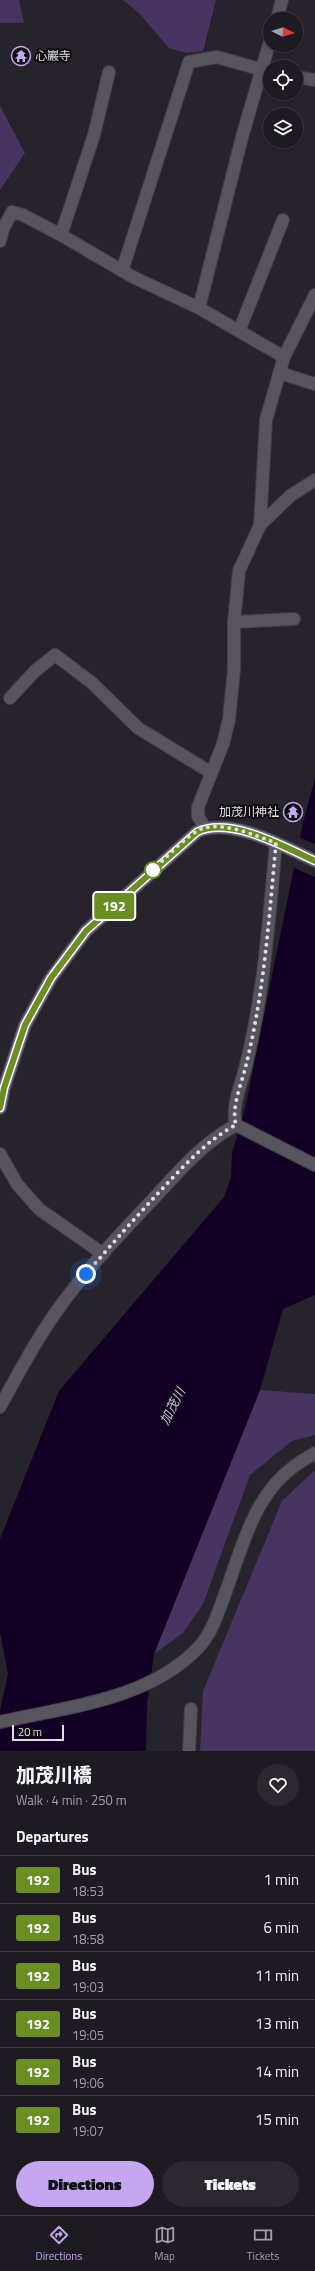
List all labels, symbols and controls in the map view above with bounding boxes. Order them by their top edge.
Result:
north arrow [263,12,303,52]
map controls [263,12,303,148]
temple icon: 心巖寺 [10,45,32,67]
place label: 心巖寺 [35,46,71,65]
button: locate [263,60,303,100]
button: layers [263,108,303,148]
temple icon: 加茂川神社 [282,801,304,823]
place label: 加茂川神社 [219,802,279,821]
unlabelled marker [144,861,162,879]
line badge: 192 [91,893,137,919]
text: 192 [102,895,126,916]
your location [76,1264,96,1284]
water label: 加茂川 [154,1382,191,1428]
scale bar [12,1723,64,1742]
text: 20 m [18,1724,42,1740]
text: 加茂川橋 [16,1760,92,1789]
button: heart [257,1764,299,1806]
text: Walk · 4 min · 250 m [16,1790,127,1810]
text: Departures [16,1825,89,1848]
text: Bus [72,1858,97,1881]
text: 1 min [263,1868,299,1891]
text: 192 [26,1869,50,1890]
text: 18:53 [72,1881,104,1901]
text: Bus [72,1906,97,1929]
text: 6 min [263,1916,299,1939]
text: 192 [26,1917,50,1938]
text: 18:58 [72,1929,104,1949]
text: Bus [72,1954,97,1977]
text: 11 min [255,1964,299,1987]
text: 192 [26,1965,50,1986]
text: 19:03 [72,1977,104,1997]
text: Bus [72,2002,97,2025]
text: 13 min [255,2012,299,2035]
text: 192 [26,2013,50,2034]
text: 19:05 [72,2025,104,2045]
text: Bus [72,2050,97,2073]
text: 14 min [255,2060,299,2083]
text: 192 [26,2061,50,2082]
text: 19:06 [72,2073,104,2093]
text: Bus [72,2098,97,2121]
text: 15 min [255,2108,299,2131]
text: 192 [26,2109,50,2130]
text: 19:07 [72,2121,104,2141]
button: Directions [16,2161,154,2207]
button: Tickets [162,2161,299,2207]
tab: Directions [36,2224,82,2264]
tab: Map [154,2224,176,2264]
tab: Tickets [247,2224,279,2264]

